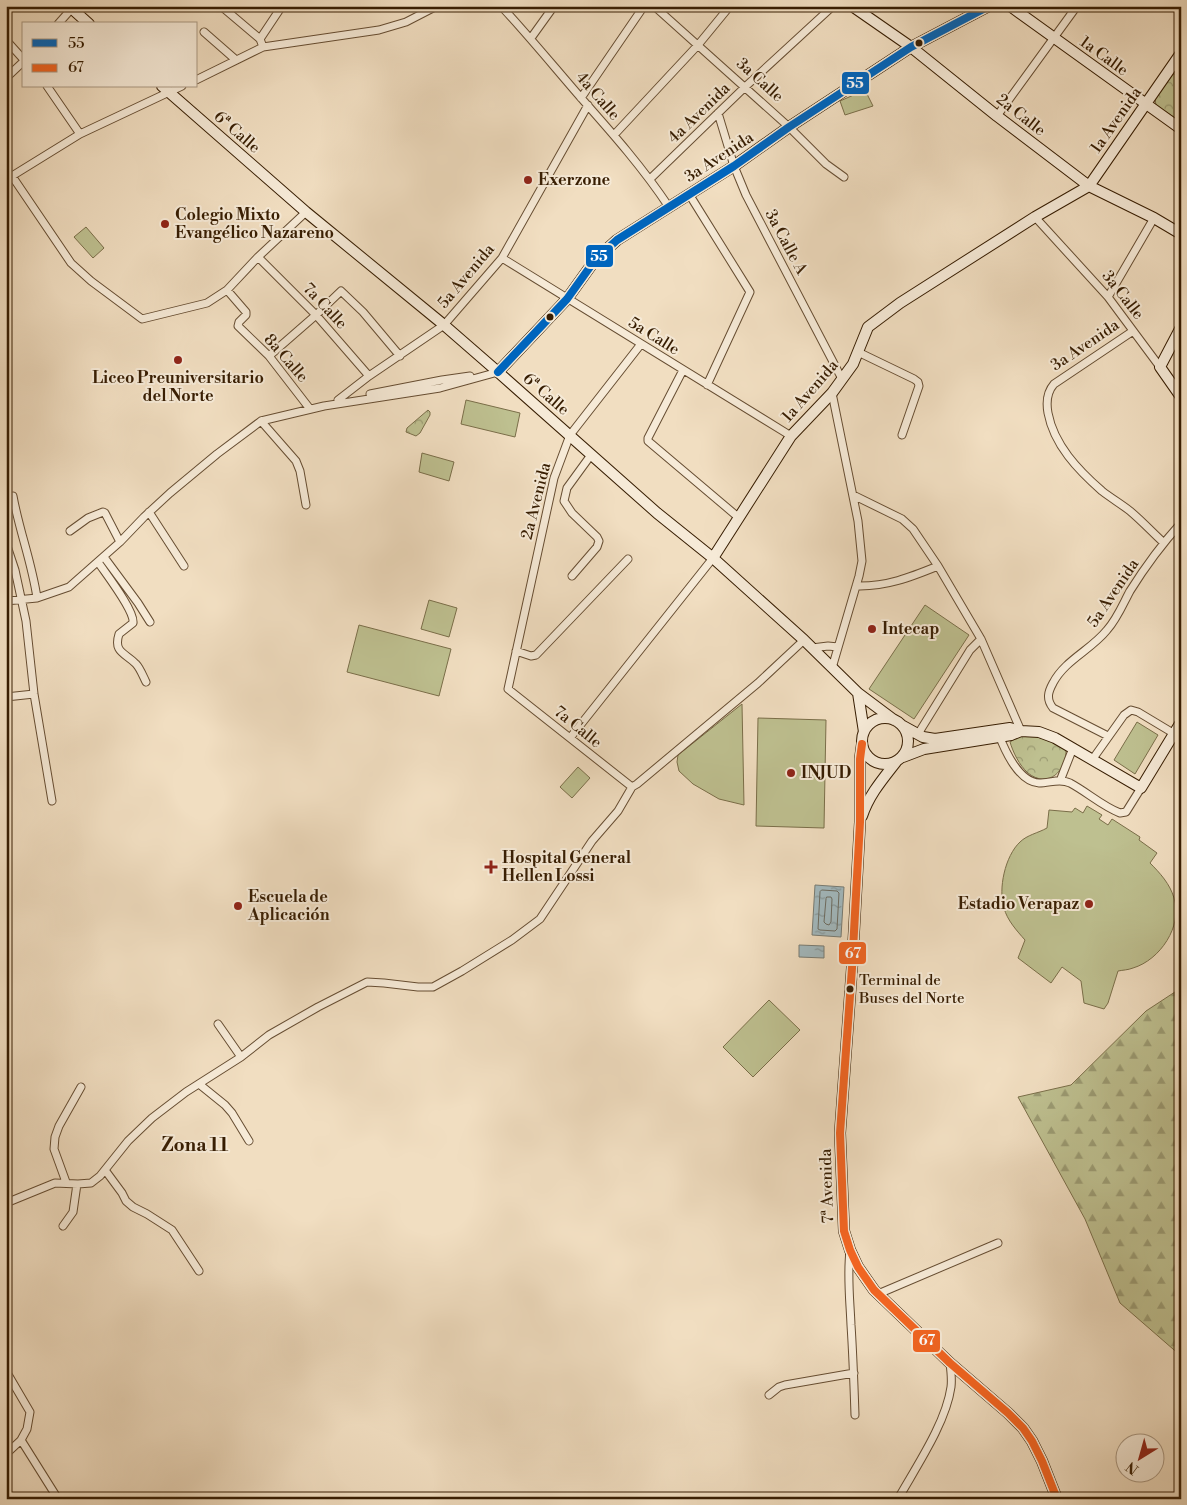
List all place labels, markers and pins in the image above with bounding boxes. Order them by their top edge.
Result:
unlabelled marker [914,38,924,48]
place label: Exerzone [538,170,611,190]
marker: Exerzone [522,174,534,186]
place label: Colegio Mixto Evangélico Nazareno [175,205,334,243]
marker: Colegio Mixto Evangélico Nazareno [159,218,171,230]
unlabelled marker [545,312,555,322]
marker: Liceo Preuniversitario del Norte [172,354,184,366]
place label: Liceo Preuniversitario del Norte [92,368,264,406]
place label: Intecap [882,619,939,639]
marker: Intecap [866,623,878,635]
place label: INJUD [801,763,851,783]
marker: INJUD [785,767,797,779]
place label: Hospital General Hellen Lossi [502,848,632,886]
marker: Hospital General Hellen Lossi [484,860,498,874]
place label: Escuela de Aplicación [247,887,330,925]
place label: Estadio Verapaz [958,894,1079,914]
marker: Estadio Verapaz [1083,898,1095,910]
marker: Escuela de Aplicación [232,900,244,912]
place label: Terminal de Buses del Norte [858,971,965,1008]
marker: Terminal de Buses del Norte [845,984,855,994]

